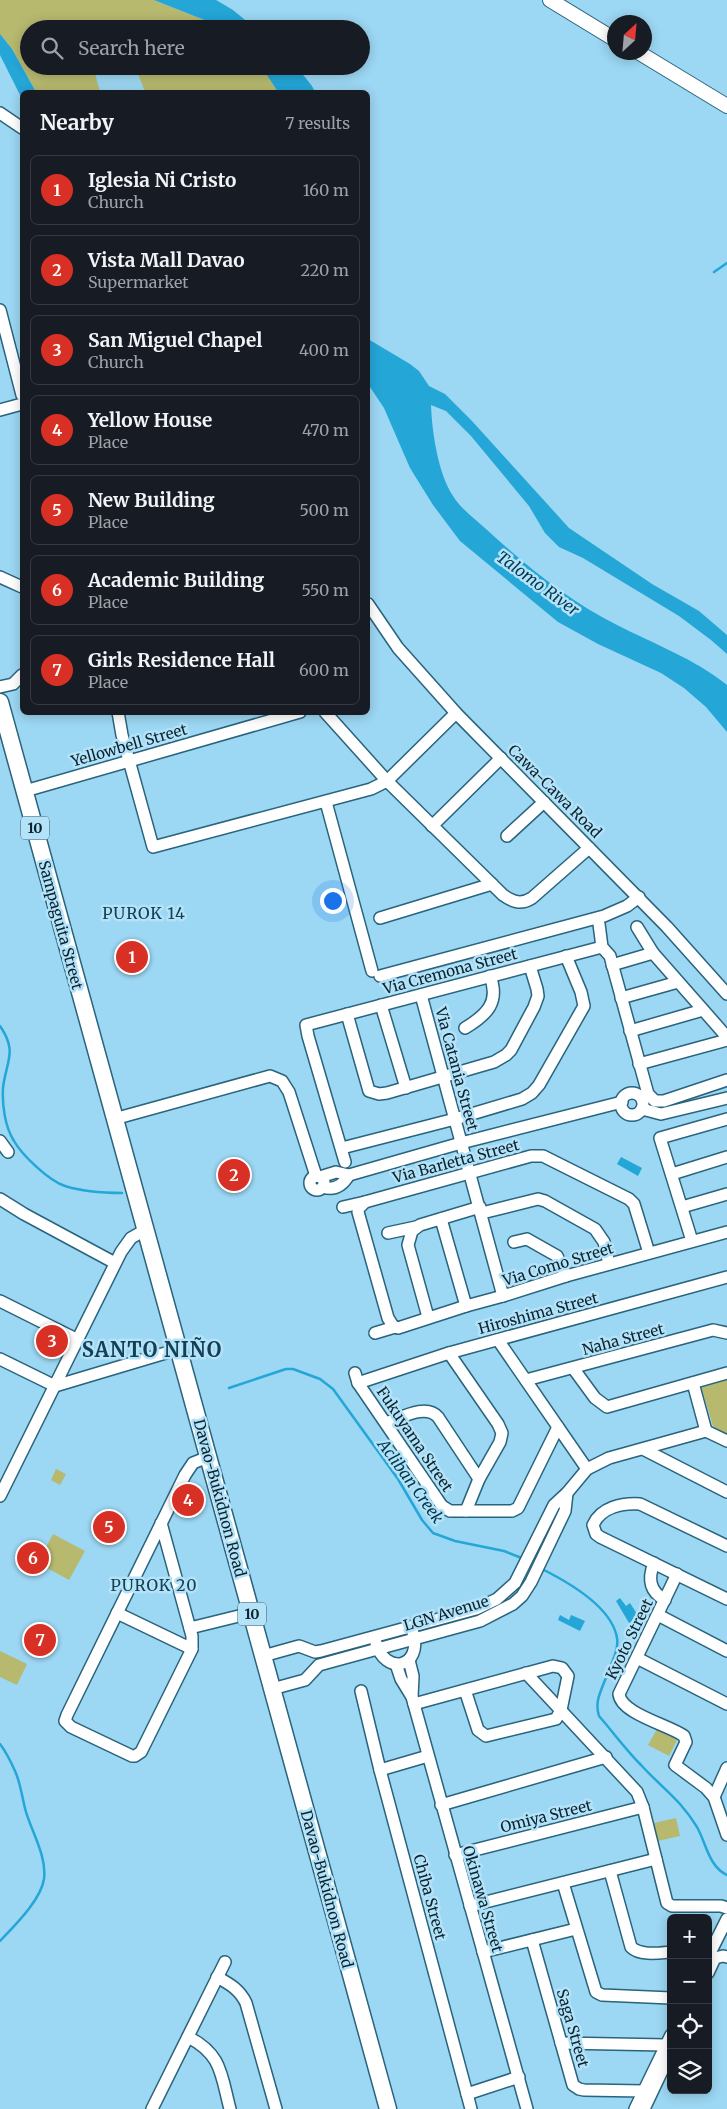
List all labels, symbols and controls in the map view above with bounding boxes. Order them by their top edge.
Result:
north arrow [607,15,652,60]
search box [20,20,370,75]
icon: search [38,34,66,62]
text: Search here [78,36,185,60]
text: Nearby [40,109,114,136]
text: 7 results [285,113,350,133]
text: Iglesia Ni Cristo [88,168,236,192]
text: 1 [53,180,61,200]
text: 160 m [303,180,349,200]
text: Church [88,192,144,212]
text: Vista Mall Davao [88,248,245,272]
text: 2 [52,260,62,280]
text: 220 m [301,260,349,280]
text: Supermarket [88,272,189,292]
text: San Miguel Chapel [88,328,262,352]
text: 3 [52,340,62,360]
text: 400 m [299,340,349,360]
text: Church [88,352,144,372]
text: Yellow House [88,408,212,432]
text: 4 [52,420,62,440]
text: 470 m [302,420,349,440]
text: Place [88,432,128,452]
text: New Building [88,488,215,512]
text: 5 [52,500,62,520]
text: 500 m [299,500,349,520]
text: Place [88,512,128,532]
water label: Talomo River [493,546,583,620]
text: Academic Building [88,568,264,592]
text: 6 [52,580,62,600]
text: 550 m [301,580,349,600]
text: Place [88,592,128,612]
text: Girls Residence Hall [88,648,275,672]
text: 7 [52,660,62,680]
text: 600 m [299,660,349,680]
text: Place [88,672,128,692]
street label: Yellowbell Street [68,719,189,771]
street label: Cawa-Cawa Road [504,740,606,842]
road number: 10 [21,816,49,840]
street label: Sampaguita Street [35,858,87,992]
your location [320,888,346,914]
district label: PUROK 14 [102,903,186,923]
pin: 1 [116,938,148,976]
street label: Via Cremona Street [380,944,519,998]
street label: Via Catania Street [431,1004,483,1133]
street label: Via Barletta Street [390,1135,521,1187]
pin: 2 [218,1156,250,1194]
street label: Via Como Street [499,1238,616,1290]
street label: Hiroshima Street [476,1288,600,1338]
street label: Naha Street [580,1319,666,1359]
pin: 3 [36,1322,68,1360]
district label: SANTO NIÑO [82,1337,222,1362]
street label: Fukuyama Street [373,1383,457,1495]
street label: Davao-Bukidnon Road [190,1417,250,1579]
water label: Acliban Creek [373,1433,448,1527]
pin: 4 [172,1481,204,1519]
pin: 5 [93,1508,125,1546]
pin: 6 [17,1539,49,1577]
district label: PUROK 20 [111,1575,197,1595]
street label: LGN Avenue [401,1591,491,1635]
street label: Kyoto Street [601,1595,657,1683]
road number: 10 [238,1602,266,1626]
pin: 7 [24,1621,56,1659]
street label: Omiya Street [498,1795,594,1837]
street label: Davao-Bukidnon Road [297,1808,357,1970]
street label: Okinawa Street [459,1843,507,1955]
street label: Chiba Street [409,1852,451,1942]
map controls [667,1914,712,2094]
button: + [667,1914,712,1959]
button: − [667,1959,712,2004]
street label: Saga Street [553,1987,593,2070]
button: locate [667,2004,712,2049]
button: layers [667,2049,712,2094]

